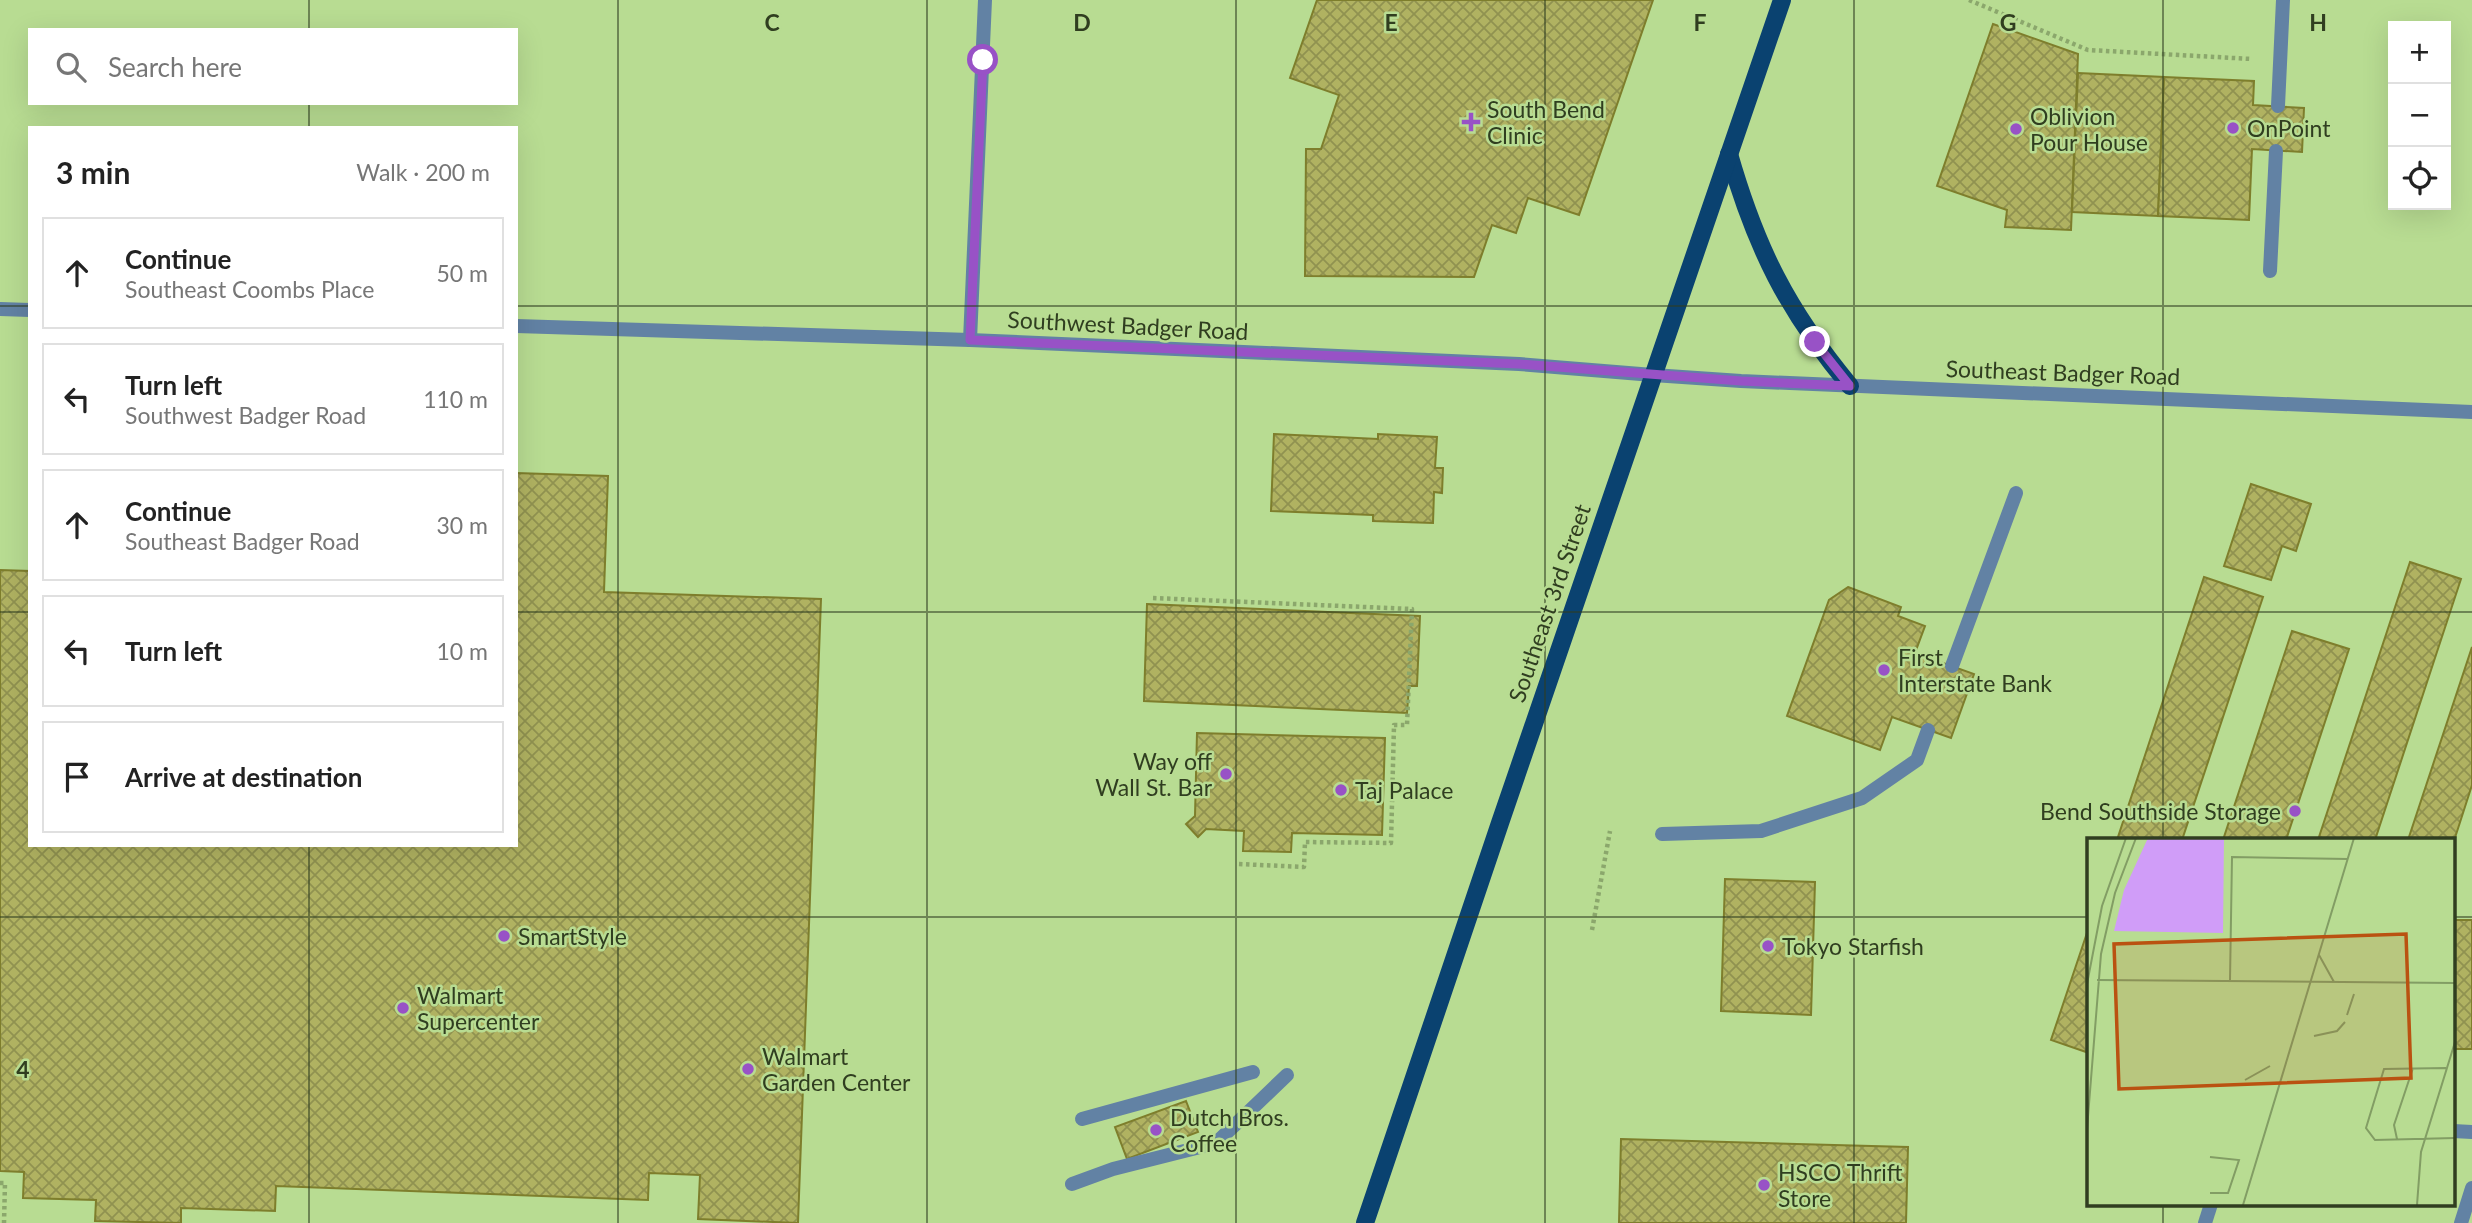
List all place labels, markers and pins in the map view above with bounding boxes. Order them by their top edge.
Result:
place label: South Bend Clinic [1487,95,1605,149]
place label: Oblivion Pour House [2030,102,2148,156]
marker: South Bend Clinic [1461,112,1481,132]
place label: OnPoint [2247,114,2331,142]
marker: OnPoint [2225,120,2241,136]
marker: Oblivion Pour House [2008,121,2024,137]
place label: First Interstate Bank [1898,643,2052,697]
marker: First Interstate Bank [1876,662,1892,678]
place label: Way off Wall St. Bar [1095,747,1213,801]
marker: Way off Wall St. Bar [1218,766,1234,782]
place label: Taj Palace [1355,776,1453,804]
marker: Taj Palace [1333,782,1349,798]
place label: Bend Southside Storage [2040,797,2281,825]
marker: Bend Southside Storage [2287,803,2303,819]
place label: SmartStyle [518,922,627,950]
marker: SmartStyle [496,928,512,944]
place label: Tokyo Starfish [1782,932,1924,960]
marker: Tokyo Starfish [1760,938,1776,954]
place label: Walmart Supercenter [417,981,540,1035]
marker: Walmart Supercenter [395,1000,411,1016]
place label: Walmart Garden Center [762,1042,911,1096]
marker: Walmart Garden Center [740,1061,756,1077]
place label: Dutch Bros. Coffee [1170,1103,1289,1157]
marker: Dutch Bros. Coffee [1148,1122,1164,1138]
place label: HSCO Thrift Store [1778,1158,1903,1212]
marker: HSCO Thrift Store [1756,1177,1772,1193]

